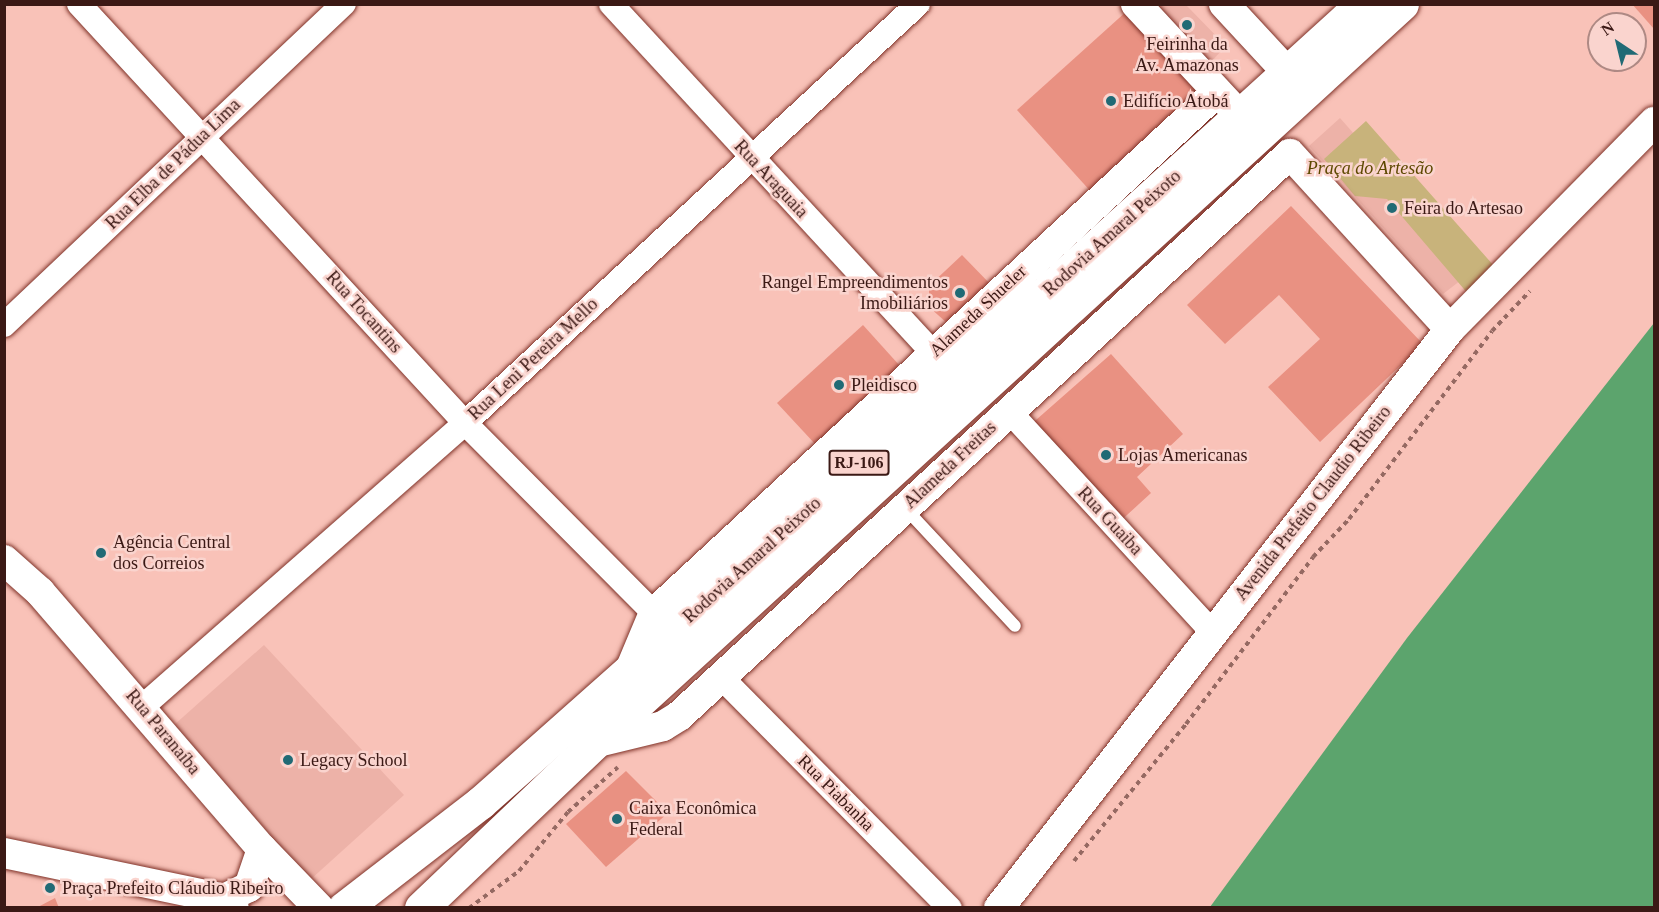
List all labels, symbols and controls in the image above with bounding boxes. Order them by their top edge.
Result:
north arrow [1587,12,1647,72]
marker: Feirinha da Av. Amazonas [1180,18,1194,32]
text: N [1598,18,1617,39]
place label: Feirinha da Av. Amazonas [1135,34,1239,76]
place label: Edifício Atobá [1123,90,1229,112]
street label: Rua Elba de Pádua Lima [101,94,245,234]
marker: Edifício Atobá [1104,94,1118,108]
street label: Rua Araguaia [729,135,813,223]
park label: Praça do Artesão [1307,157,1433,179]
street label: Rodovia Amaral Peixoto [1038,165,1186,301]
place label: Feira do Artesao [1404,197,1524,219]
marker: Feira do Artesao [1385,201,1399,215]
street label: Alameda Shueler [925,261,1031,361]
street label: Rua Tocantins [321,266,407,358]
place label: Rangel Empreendimentos Imobiliários [762,272,948,314]
marker: Rangel Empreendimentos Imobiliários [953,286,967,300]
street label: Rua Leni Pereira Mello [464,293,602,425]
place label: Pleidisco [851,374,917,396]
marker: Pleidisco [832,378,846,392]
street label: Avenida Prefeito Claudio Ribeiro [1230,401,1396,605]
street label: Alameda Freitas [899,417,1001,513]
place label: Lojas Americanas [1118,444,1248,466]
marker: Lojas Americanas [1099,448,1113,462]
road number: RJ-106 [828,450,890,476]
street label: Rua Guaiba [1073,482,1147,560]
street label: Rodovia Amaral Peixoto [678,492,826,628]
place label: Agência Central dos Correios [113,532,230,574]
marker: Agência Central dos Correios [94,546,108,560]
street label: Rua Paranaíba [121,685,205,779]
place label: Legacy School [300,749,407,771]
street label: Rua Piabanha [793,750,879,836]
marker: Legacy School [281,753,295,767]
place label: Caixa Econômica Federal [629,798,756,840]
marker: Caixa Econômica Federal [610,812,624,826]
place label: Praça Prefeito Cláudio Ribeiro [62,877,283,899]
marker: Praça Prefeito Cláudio Ribeiro [43,881,57,895]

